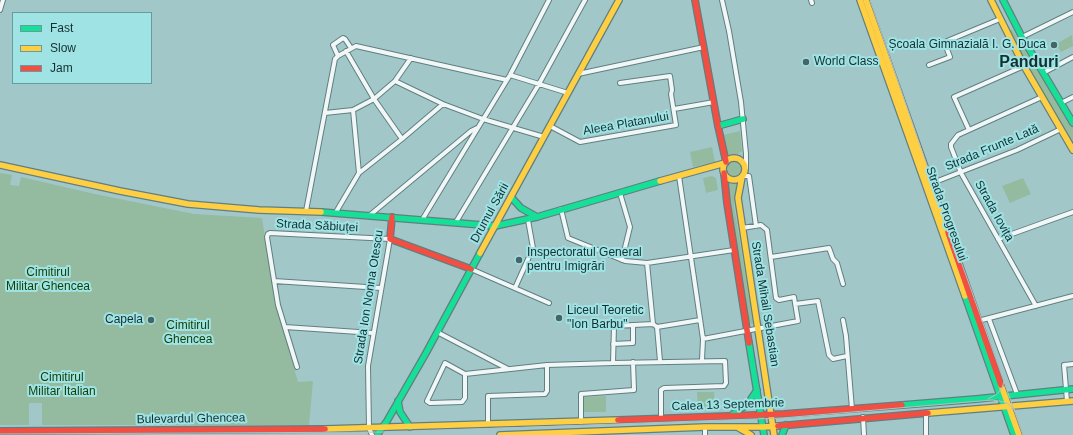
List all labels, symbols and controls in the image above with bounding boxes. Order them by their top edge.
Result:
legend [12,12,152,84]
text: Fast [50,21,73,35]
place label: Școala Gimnazială I. G. Duca [889,38,1046,52]
marker: Școala Gimnazială I. G. Duca [1049,40,1059,50]
text: Slow [50,41,76,55]
district label: Panduri [999,53,1059,73]
place label: World Class [814,55,878,69]
marker: World Class [801,57,811,67]
text: Jam [50,61,73,75]
street label: Aleea Platanului [582,109,670,139]
street label: Strada Frunte Lată [943,122,1041,174]
street label: Strada Progresului [922,165,970,263]
street label: Strada Iovița [971,178,1017,244]
street label: Drumul Sării [468,181,512,245]
street label: Strada Săbiuței [276,217,358,235]
street label: Strada Ion Nonna Otescu [351,229,387,365]
street label: Strada Mihail Sebastian [748,240,782,368]
place label: Inspectoratul General pentru Imigrări [527,246,642,274]
marker: Inspectoratul General pentru Imigrări [514,255,524,265]
park label: Cimitirul Militar Ghencea [6,266,90,294]
place label: Liceul Teoretic "Ion Barbu" [567,304,644,332]
place label: Capela [105,313,143,327]
marker: Liceul Teoretic "Ion Barbu" [554,313,564,323]
marker: Capela [146,315,156,325]
park label: Cimitirul Ghencea [164,319,212,347]
park label: Cimitirul Militar Italian [28,371,96,399]
street label: Calea 13 Septembrie [671,396,785,414]
street label: Bulevardul Ghencea [137,411,245,427]

